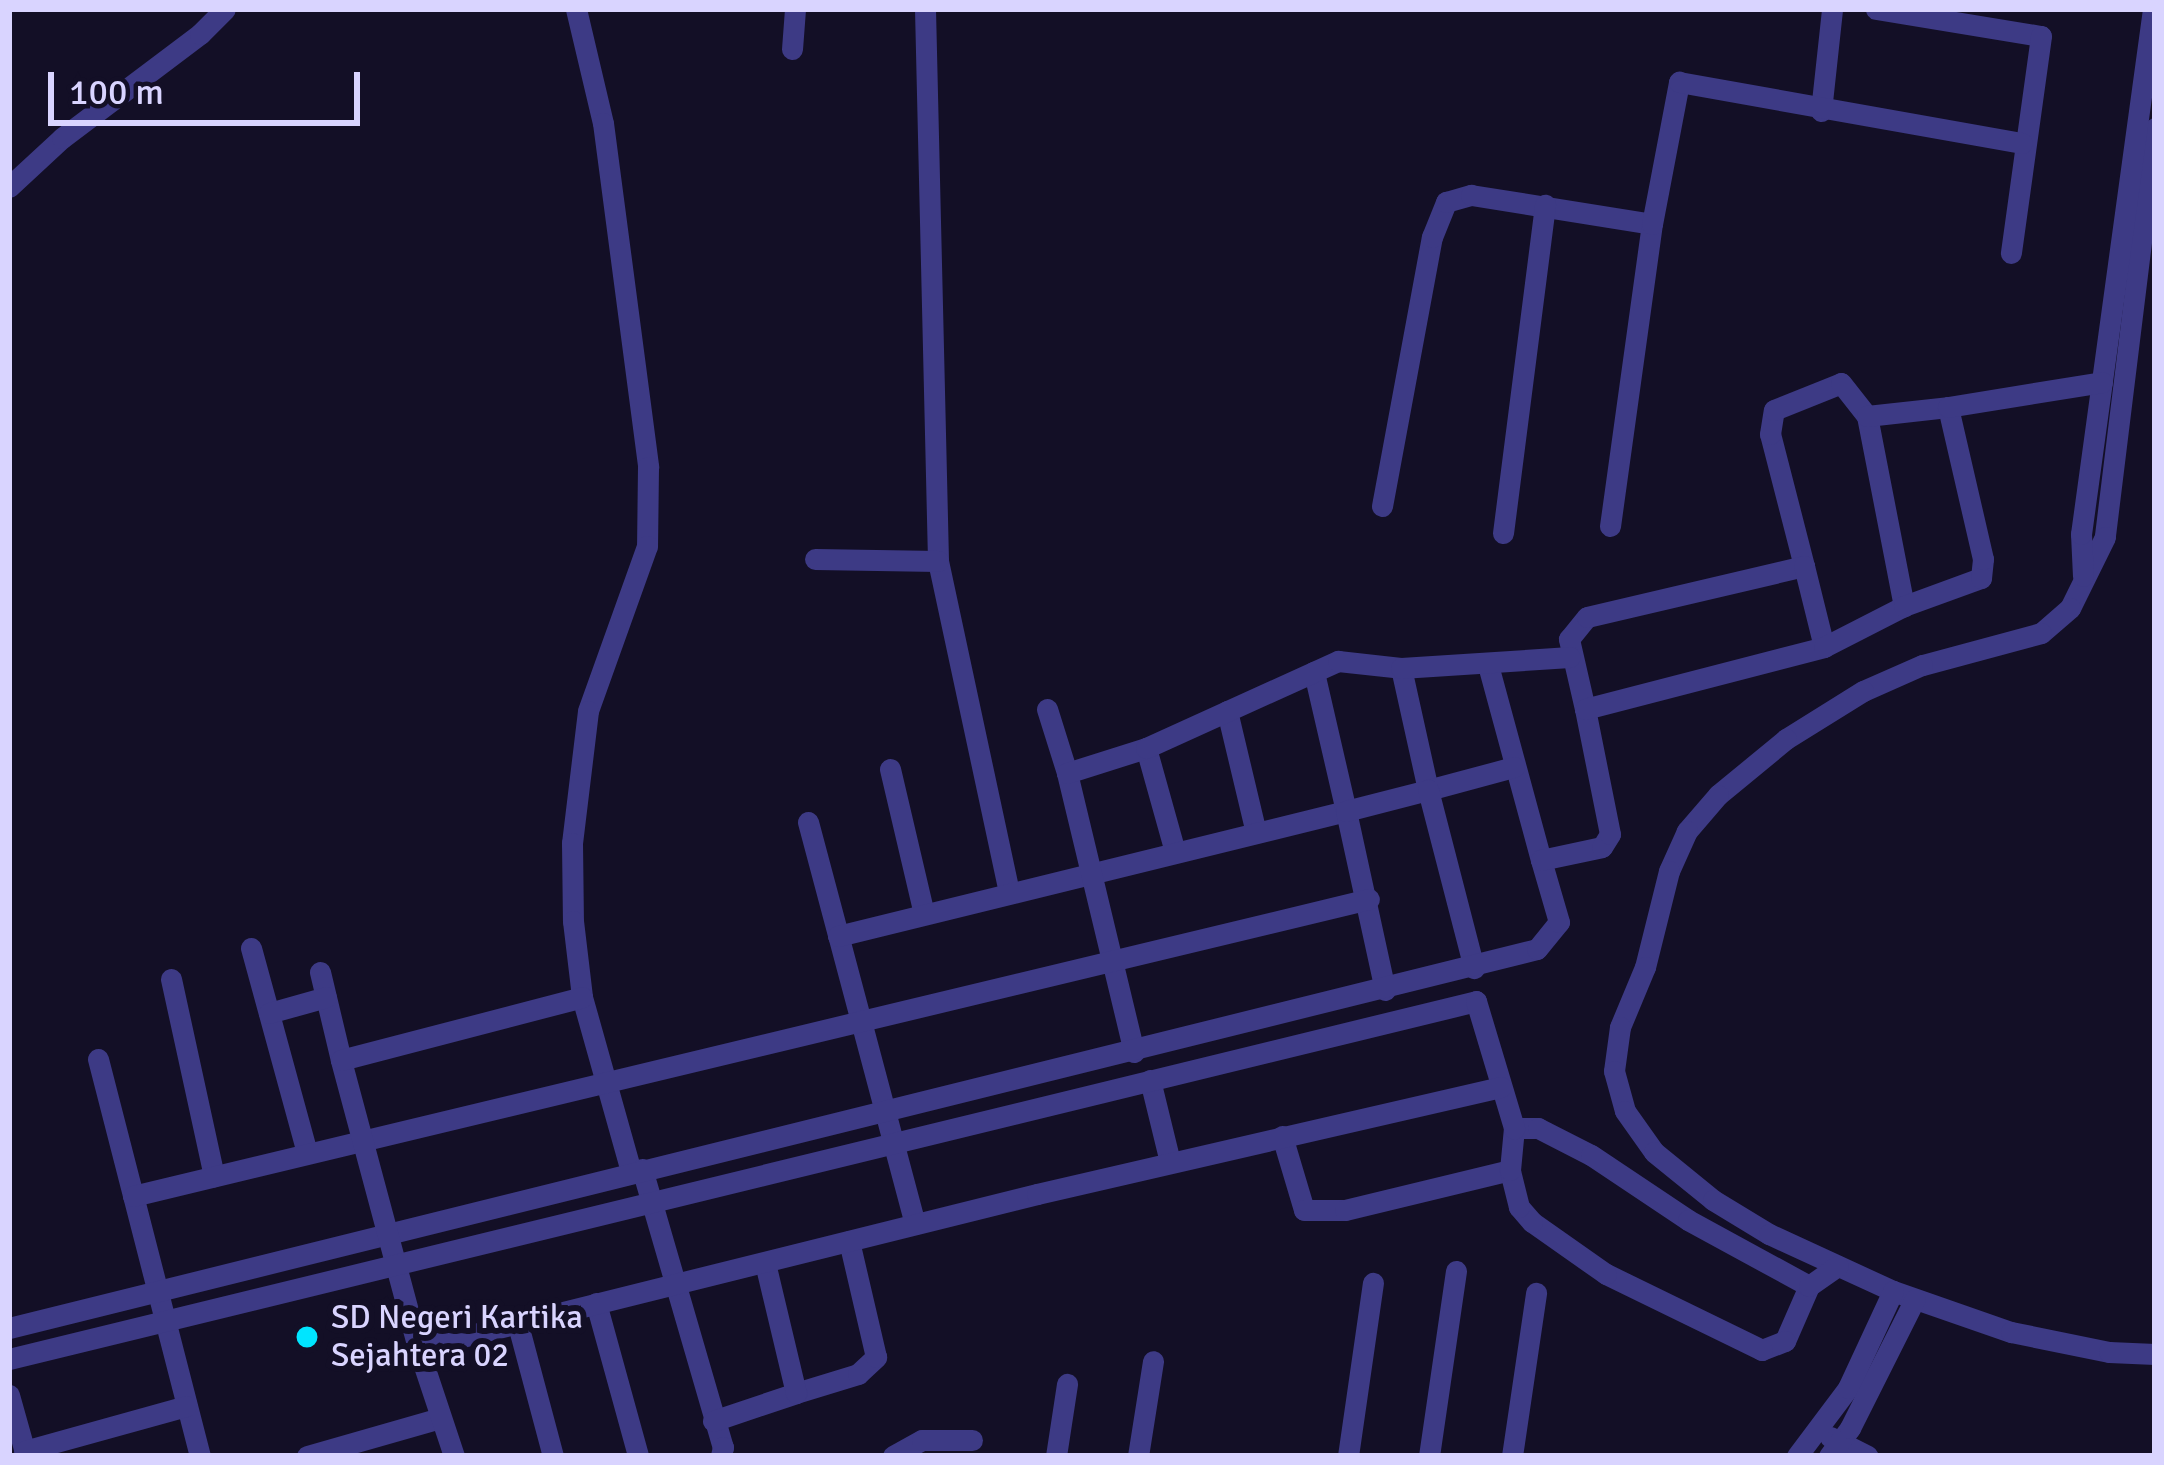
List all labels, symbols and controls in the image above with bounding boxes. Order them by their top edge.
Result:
scale bar [54,48,366,122]
text: 100 m [69,70,164,115]
place label: SD Negeri Kartika Sejahtera 02 [331,1298,583,1376]
marker: SD Negeri Kartika Sejahtera 02 [294,1324,320,1350]

